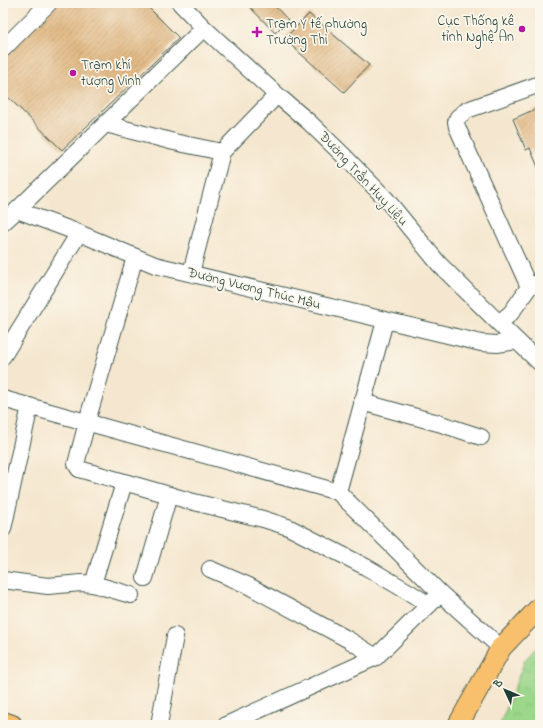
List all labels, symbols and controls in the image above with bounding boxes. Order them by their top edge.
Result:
place label: Cục Thống kê tỉnh Nghệ An [438,11,515,49]
place label: Trạm Y tế phường Trường Thi [266,14,367,52]
marker: Cục Thống kê tỉnh Nghệ An [517,24,527,34]
marker: Trạm Y tế phường Trường Thi [251,26,263,38]
place label: Trạm khí tượng Vinh [81,55,141,93]
marker: Trạm khí tượng Vinh [68,68,78,78]
street label: Đường Trần Huy Liệu [312,126,413,232]
street label: Đường Vương Thúc Mậu [184,262,323,317]
north arrow [485,670,525,710]
text: B [490,675,507,693]

